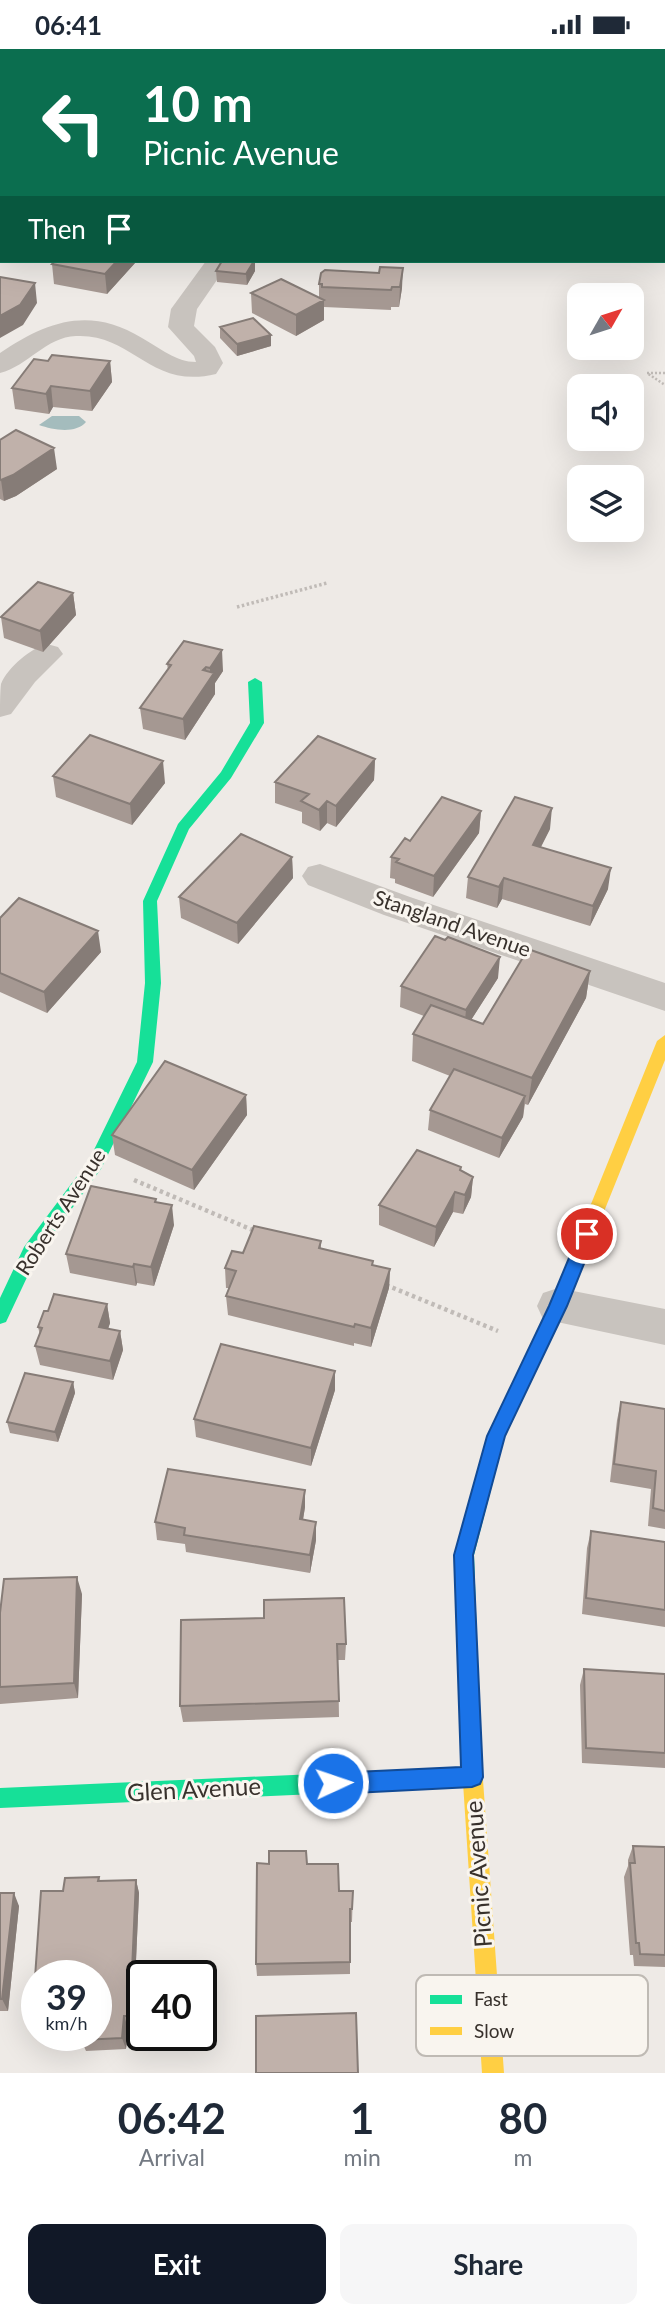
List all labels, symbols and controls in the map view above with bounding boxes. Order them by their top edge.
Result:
text: 06:41 [35,9,102,41]
text: 10 m [143,74,253,132]
icon: left [28,77,119,168]
text: Picnic Avenue [143,133,339,172]
icon: arrive [100,210,138,248]
text: Then [28,213,86,245]
north arrow [567,283,644,361]
map controls [567,283,644,542]
button: sound [567,374,644,451]
button: layers [567,465,644,542]
street label: Stangland Avenue [371,884,534,961]
street label: Roberts Avenue [10,1143,110,1279]
pin [557,1204,617,1264]
icon: arrive [568,1215,606,1253]
position arrow [296,1746,370,1820]
street label: Glen Avenue [126,1771,262,1806]
street label: Picnic Avenue [458,1800,497,1948]
speed limit sign: 40 [126,1960,217,2051]
text: 39 [46,1975,87,2017]
legend [416,1975,648,2056]
text: Fast [474,1987,508,2010]
text: km/h [45,2012,88,2034]
text: Slow [474,2019,514,2042]
text: 06:42 [118,2093,226,2143]
text: 1 [350,2093,374,2143]
text: 80 [499,2093,547,2143]
text: Arrival [139,2143,205,2171]
text: min [344,2143,381,2171]
text: m [513,2143,532,2171]
button: Exit [28,2224,326,2304]
button: Share [340,2224,637,2304]

